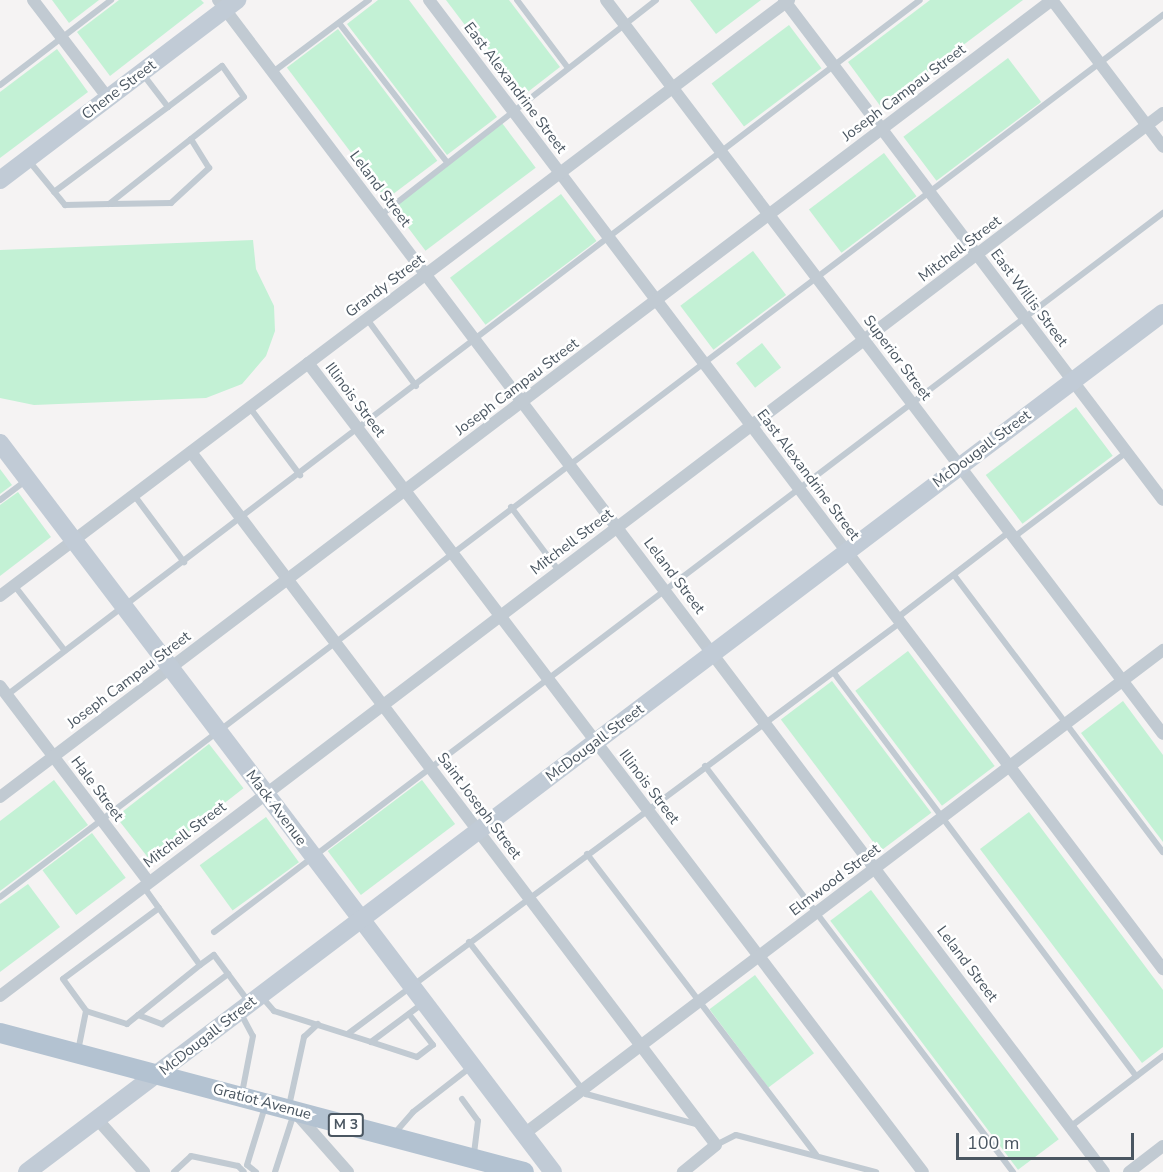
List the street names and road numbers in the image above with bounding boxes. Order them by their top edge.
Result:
street label: East Alexandrine Street [460,19,570,157]
street label: Joseph Campau Street [839,41,969,145]
street label: Chene Street [78,56,160,124]
street label: Leland Street [346,147,414,231]
street label: Mitchell Street [915,212,1005,286]
street label: East Willis Street [987,246,1071,350]
street label: Grandy Street [342,251,428,321]
street label: Superior Street [859,312,935,404]
street label: Joseph Campau Street [452,335,582,439]
street label: Illinois Street [321,359,389,441]
street label: East Alexandrine Street [753,406,863,544]
street label: McDougall Street [929,406,1035,492]
street label: Mitchell Street [527,505,617,579]
street label: Leland Street [640,534,708,618]
street label: Joseph Campau Street [64,628,194,732]
street label: McDougall Street [542,700,648,786]
street label: Illinois Street [615,746,683,828]
street label: Saint Joseph Street [433,749,525,863]
street label: Hale Street [67,753,127,825]
street label: Mack Avenue [242,767,310,849]
street label: Mitchell Street [140,798,230,872]
street label: Elmwood Street [786,840,884,920]
street label: Leland Street [933,922,1001,1006]
street label: McDougall Street [156,993,260,1079]
street label: Gratiot Avenue [211,1080,313,1124]
road number: M 3 [326,1114,366,1136]

